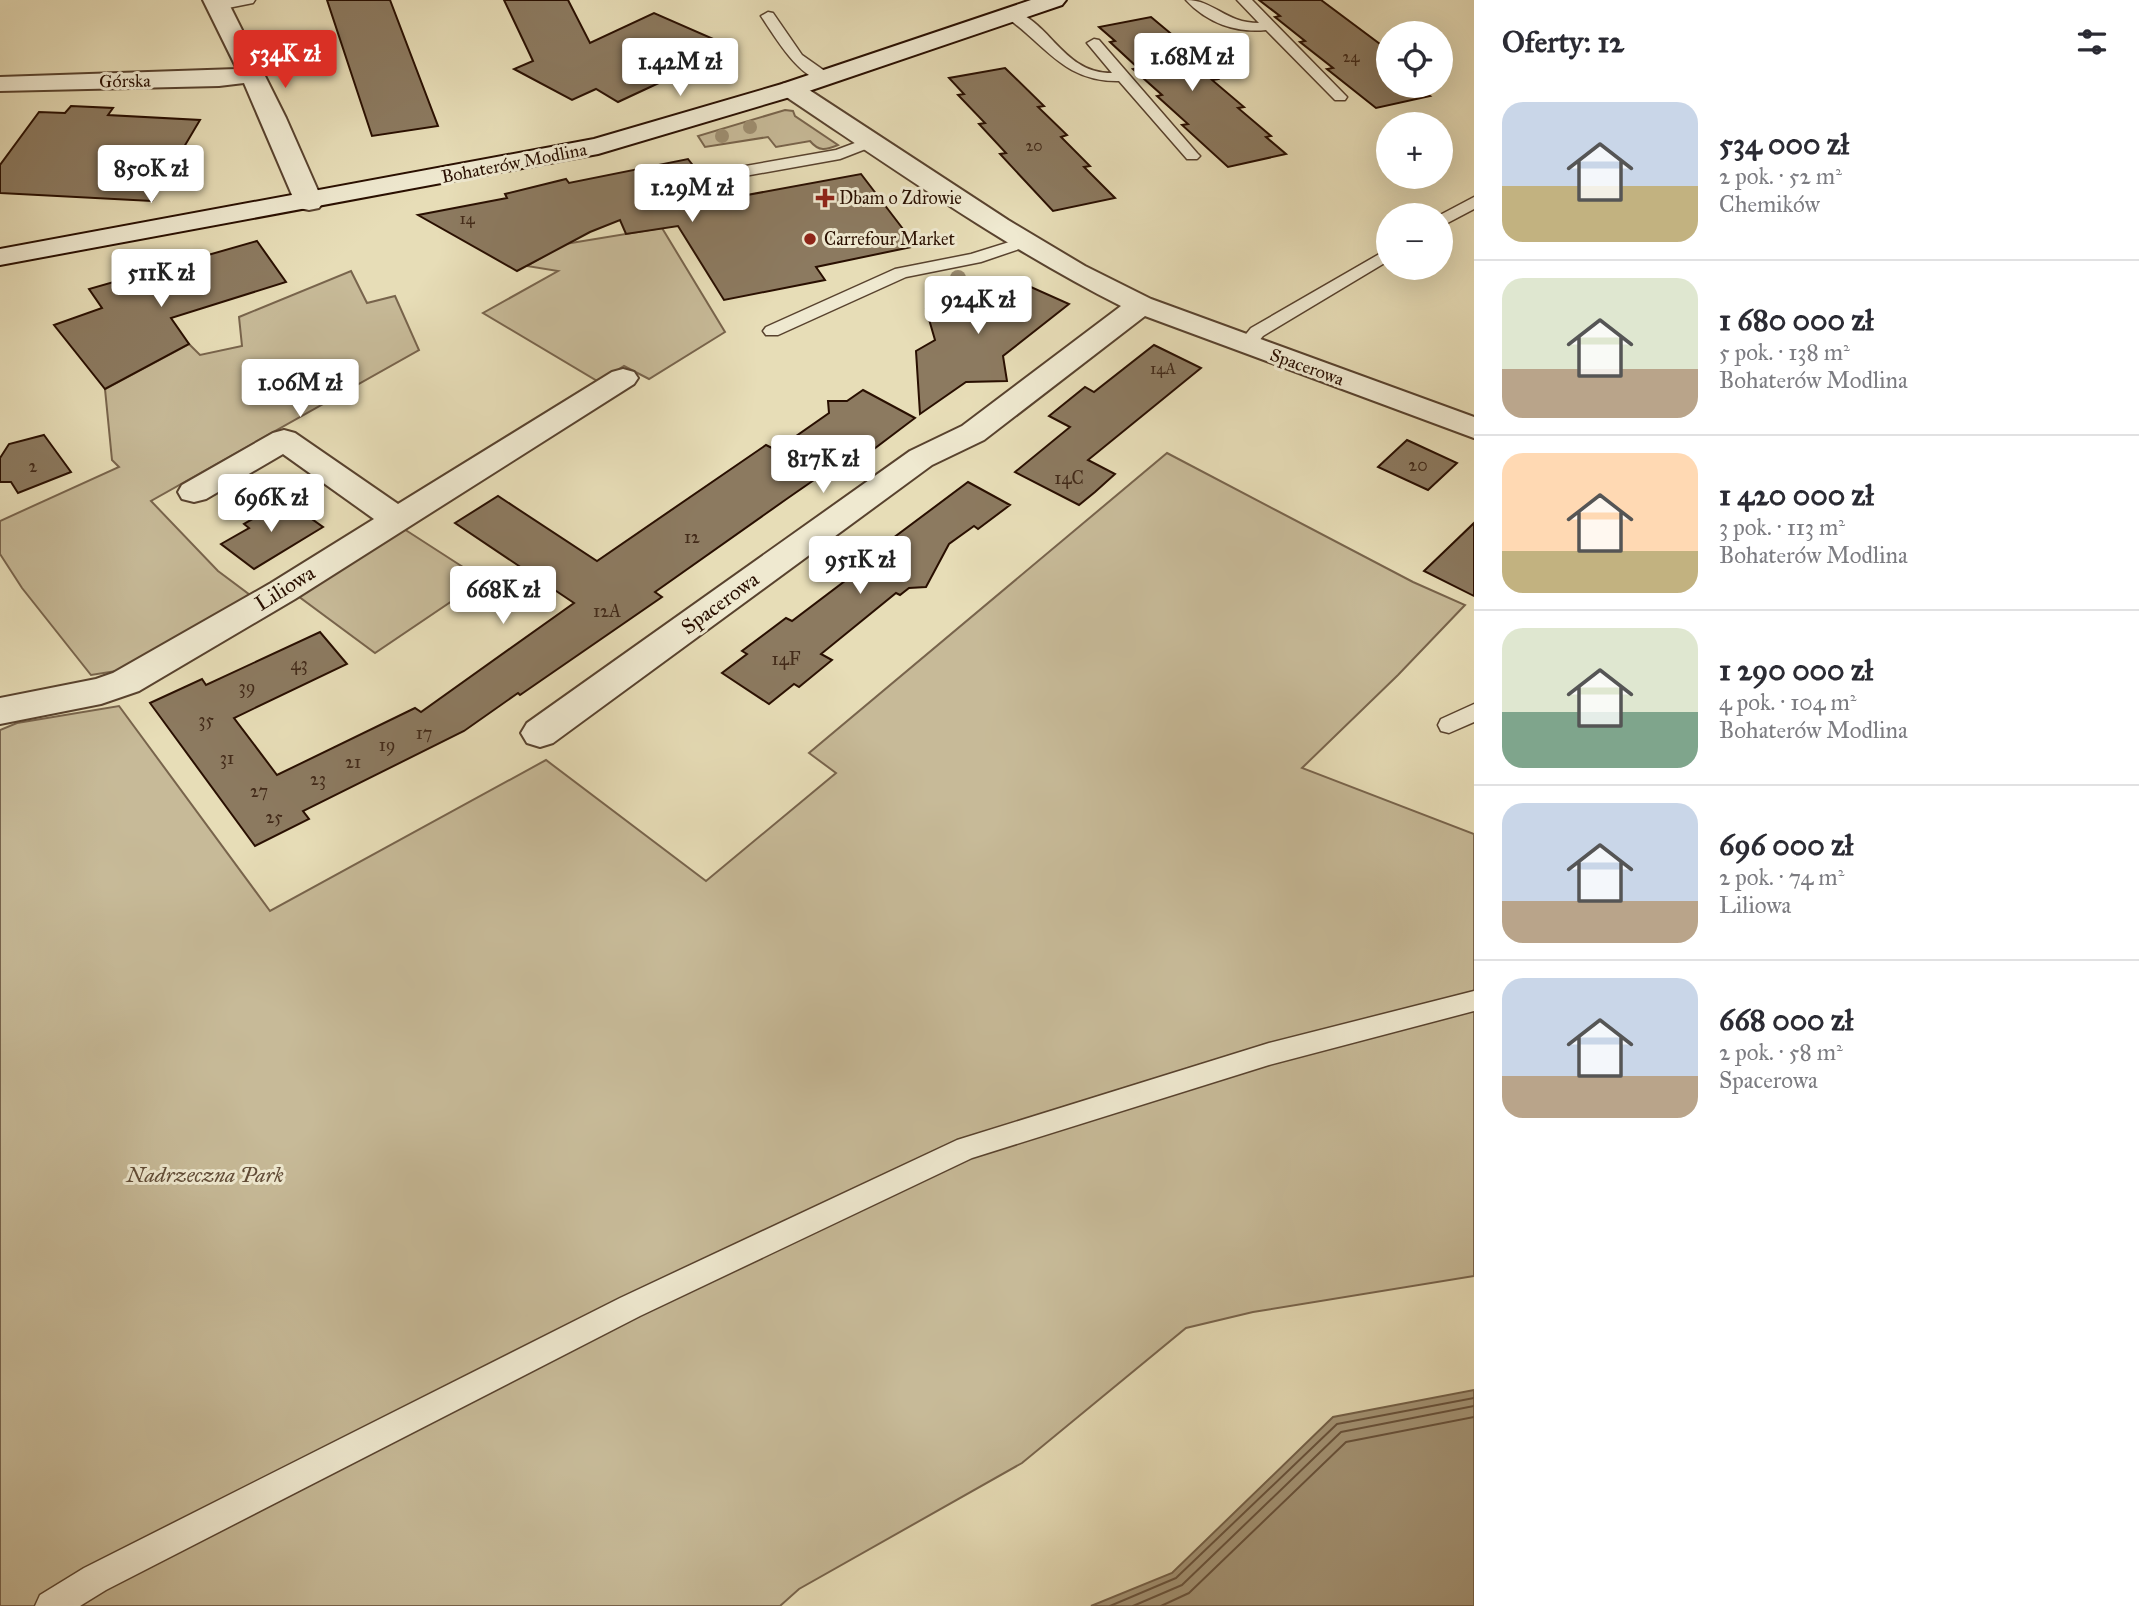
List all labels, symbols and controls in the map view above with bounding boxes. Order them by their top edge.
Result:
map controls [1376,21,1453,280]
button: locate [1376,21,1453,98]
icon: filters [2073,23,2111,61]
text: Oferty: 12 [1502,24,1624,60]
pin: 534K zł [220,31,350,90]
pin: 1.68M zł [1120,34,1264,93]
pin: 1.42M zł [608,38,752,98]
text: 534K zł [250,39,320,67]
text: 1.68M zł [1150,42,1234,70]
text: 1.42M zł [638,47,722,75]
house number: 24 [1343,47,1360,66]
street label: Górska [99,70,151,92]
button: + [1376,112,1453,189]
text: 534 000 zł [1719,126,1849,162]
icon: home [1558,130,1642,214]
house number: 20 [1025,136,1043,155]
street label: Bohaterów Modlina [439,138,589,188]
pin: 850K zł [86,146,216,205]
text: 850K zł [114,154,188,182]
text: 2 pok. · 52 m² [1719,162,1842,190]
pin: 1.29M zł [620,164,764,224]
text: 1.29M zł [650,173,734,201]
place label: Dbam o Zdrowie [839,187,962,209]
marker: Dbam o Zdrowie [817,190,833,206]
text: Chemików [1719,190,1820,218]
button: − [1376,203,1453,280]
house number: 14 [459,209,476,228]
place label: Carrefour Market [824,228,956,250]
marker: Carrefour Market [802,231,818,247]
pin: 511K zł [96,250,226,309]
text: 511K zł [128,258,195,286]
pin: 924K zł [913,276,1043,336]
text: 924K zł [941,285,1015,313]
text: 1 680 000 zł [1719,302,1873,338]
icon: home [1558,306,1642,390]
text: 5 pok. · 138 m² [1719,338,1850,366]
street label: Spacerowa [1267,343,1347,391]
house number: 14A [1150,359,1176,378]
pin: 1.06M zł [228,360,372,419]
text: Bohaterów Modlina [1719,366,1908,394]
text: 1.06M zł [258,368,342,396]
pin: 817K zł [758,435,888,495]
text: 817K zł [787,444,859,472]
house number: 20 [1408,454,1428,476]
house number: 2 [29,455,38,477]
house number: 14C [1054,467,1084,489]
pin: 696K zł [206,475,336,534]
text: 1 420 000 zł [1719,477,1874,513]
icon: home [1558,481,1642,565]
text: 696K zł [234,483,308,511]
text: 3 pok. · 113 m² [1719,513,1845,541]
house number: 12 [684,526,700,548]
pin: 951K zł [795,536,925,596]
text: Bohaterów Modlina [1719,541,1908,569]
text: 951K zł [825,545,895,573]
street label: Liliowa [250,559,320,616]
pin: 668K zł [438,566,568,626]
street label: Spacerowa [676,566,764,640]
text: 668K zł [466,575,540,603]
house number: 12A [593,600,621,622]
house number: 14F [772,648,801,670]
text: 1 290 000 zł [1719,652,1873,688]
house number: 43 [290,653,308,675]
icon: home [1558,656,1642,740]
house number: 39 [239,676,255,698]
text: 4 pok. · 104 m² [1719,688,1856,716]
house number: 35 [198,709,214,731]
text: Bohaterów Modlina [1719,716,1908,744]
house number: 17 [416,722,432,744]
house number: 19 [379,734,395,756]
house number: 31 [220,747,234,769]
house number: 21 [345,751,361,773]
house number: 23 [310,768,326,790]
house number: 27 [250,780,268,802]
house number: 25 [265,806,283,828]
text: 696 000 zł [1719,827,1853,863]
icon: home [1558,831,1642,915]
text: 2 pok. · 74 m² [1719,863,1844,891]
text: Liliowa [1719,891,1791,919]
text: 668 000 zł [1719,1002,1853,1038]
icon: home [1558,1006,1642,1090]
text: 2 pok. · 58 m² [1719,1038,1843,1066]
text: Spacerowa [1719,1066,1818,1094]
park label: Nadrzeczna Park [125,1162,284,1188]

